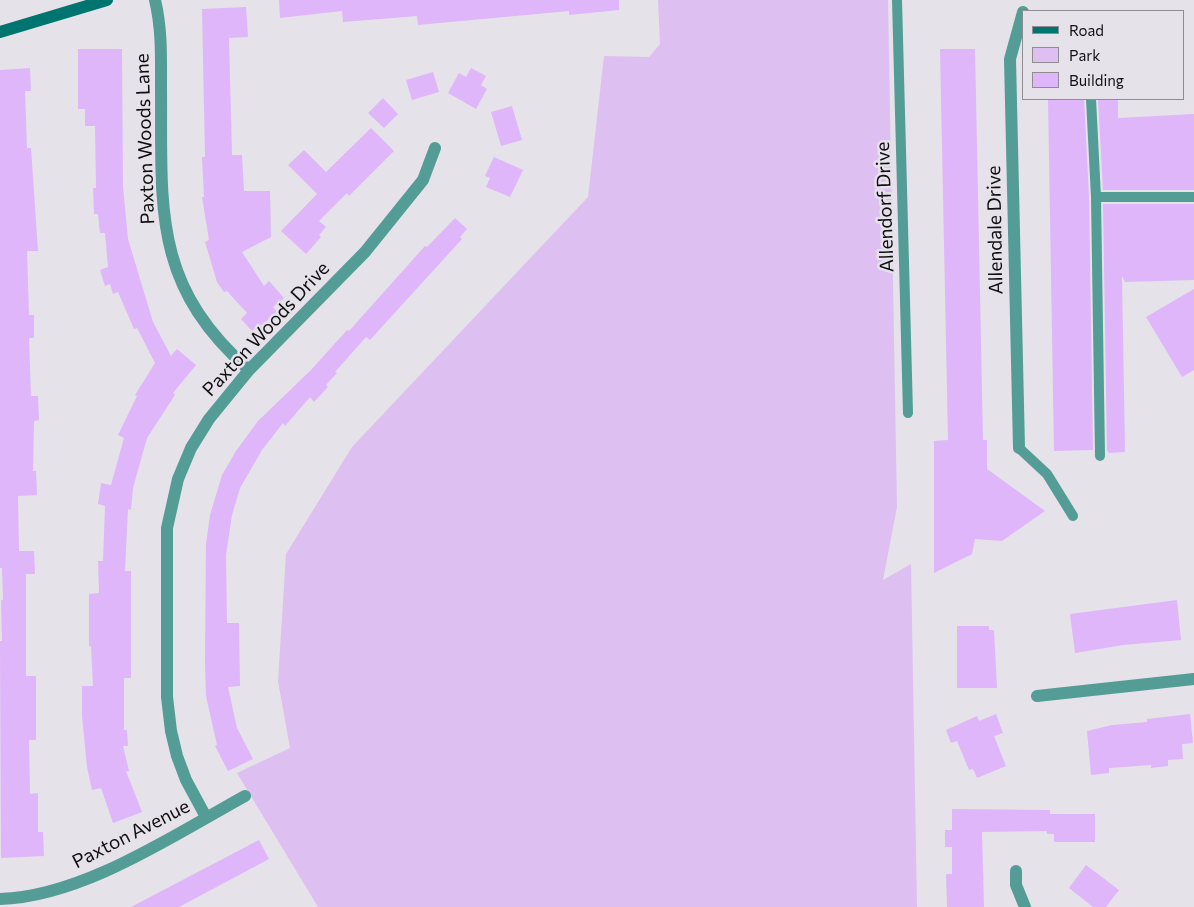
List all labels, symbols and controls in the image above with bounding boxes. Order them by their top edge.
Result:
legend [1022,10,1184,100]
text: Road [1069,21,1104,39]
text: Park [1069,46,1100,64]
street label: Paxton Woods Lane [131,53,159,225]
text: Building [1069,71,1124,89]
street label: Allendorf Drive [871,141,899,273]
street label: Allendale Drive [982,165,1008,295]
street label: Paxton Woods Drive [198,257,334,401]
street label: Paxton Avenue [68,795,194,873]

